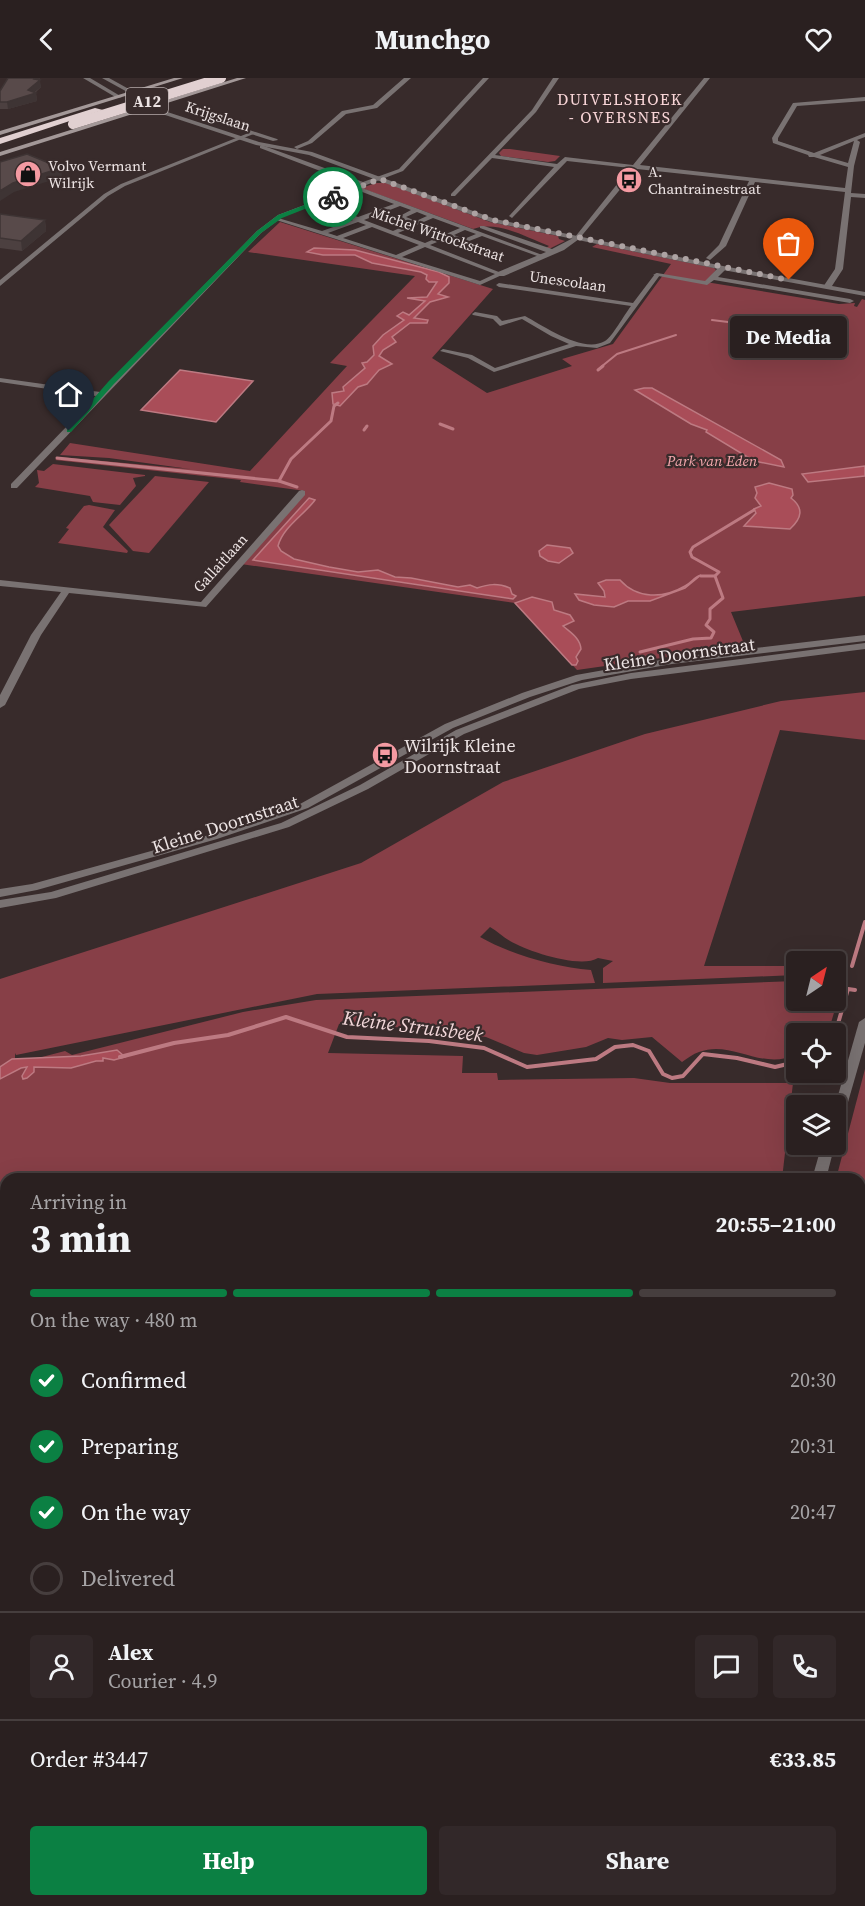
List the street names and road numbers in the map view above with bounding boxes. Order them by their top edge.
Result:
road number: A12 [126,88,168,114]
street label: Krijgslaan [183,96,253,136]
street label: Michel Wittockstraat [369,201,507,267]
street label: Unescolaan [528,265,608,297]
street label: Gallaitlaan [188,529,252,597]
street label: Kleine Doornstraat [602,631,756,677]
street label: Kleine Doornstraat [149,789,302,859]

